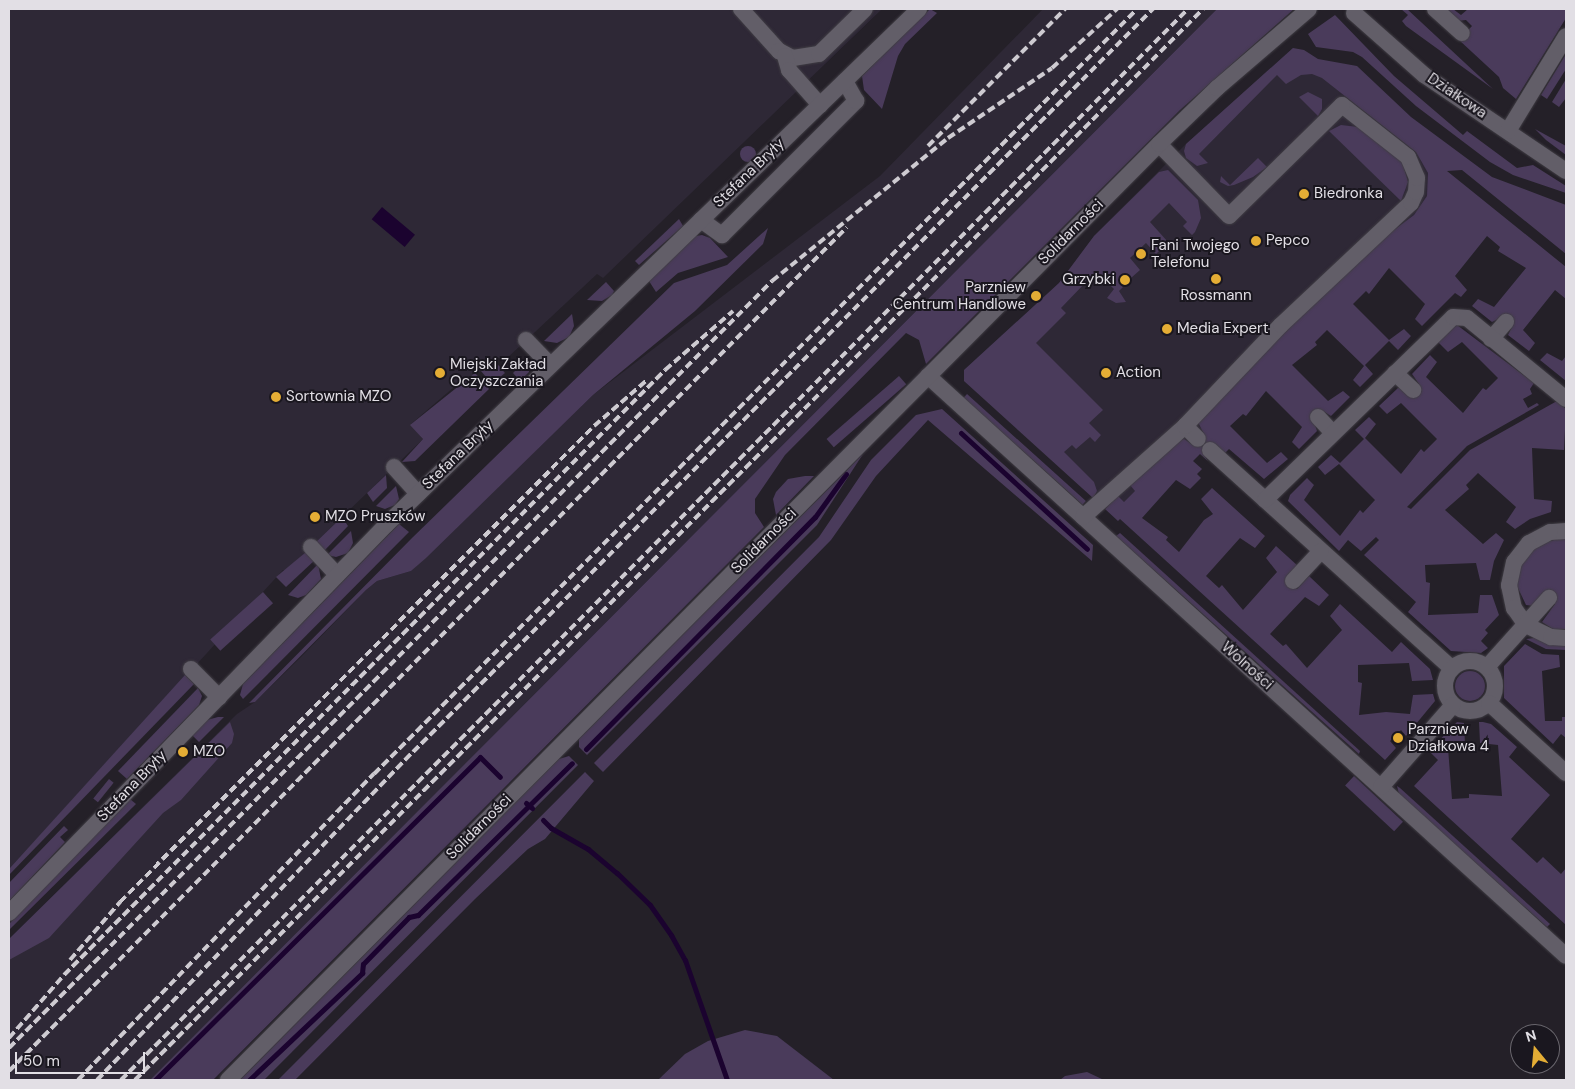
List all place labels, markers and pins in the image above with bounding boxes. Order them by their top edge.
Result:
place label: Biedronka [1314,185,1383,203]
marker: Biedronka [1298,188,1310,200]
place label: Pepco [1266,232,1310,250]
marker: Pepco [1250,235,1262,247]
place label: Fani Twojego Telefonu [1151,236,1240,271]
marker: Fani Twojego Telefonu [1135,248,1147,260]
place label: Grzybki [1062,271,1115,289]
marker: Rossmann [1210,273,1222,285]
marker: Grzybki [1119,274,1131,286]
place label: Parzniew Centrum Handlowe [893,278,1026,313]
place label: Rossmann [1180,287,1252,305]
marker: Parzniew Centrum Handlowe [1030,290,1042,302]
place label: Media Expert [1177,320,1269,338]
marker: Media Expert [1161,323,1173,335]
place label: Miejski Zakład Oczyszczania [450,355,546,390]
place label: Action [1116,364,1161,382]
marker: Miejski Zakład Oczyszczania [434,367,446,379]
marker: Action [1100,367,1112,379]
place label: Sortownia MZO [286,388,391,406]
marker: Sortownia MZO [270,391,282,403]
place label: MZO Pruszków [325,508,425,526]
marker: MZO Pruszków [309,511,321,523]
place label: Parzniew Działkowa 4 [1408,720,1489,755]
marker: Parzniew Działkowa 4 [1392,732,1404,744]
place label: MZO [193,743,225,761]
marker: MZO [177,746,189,758]

